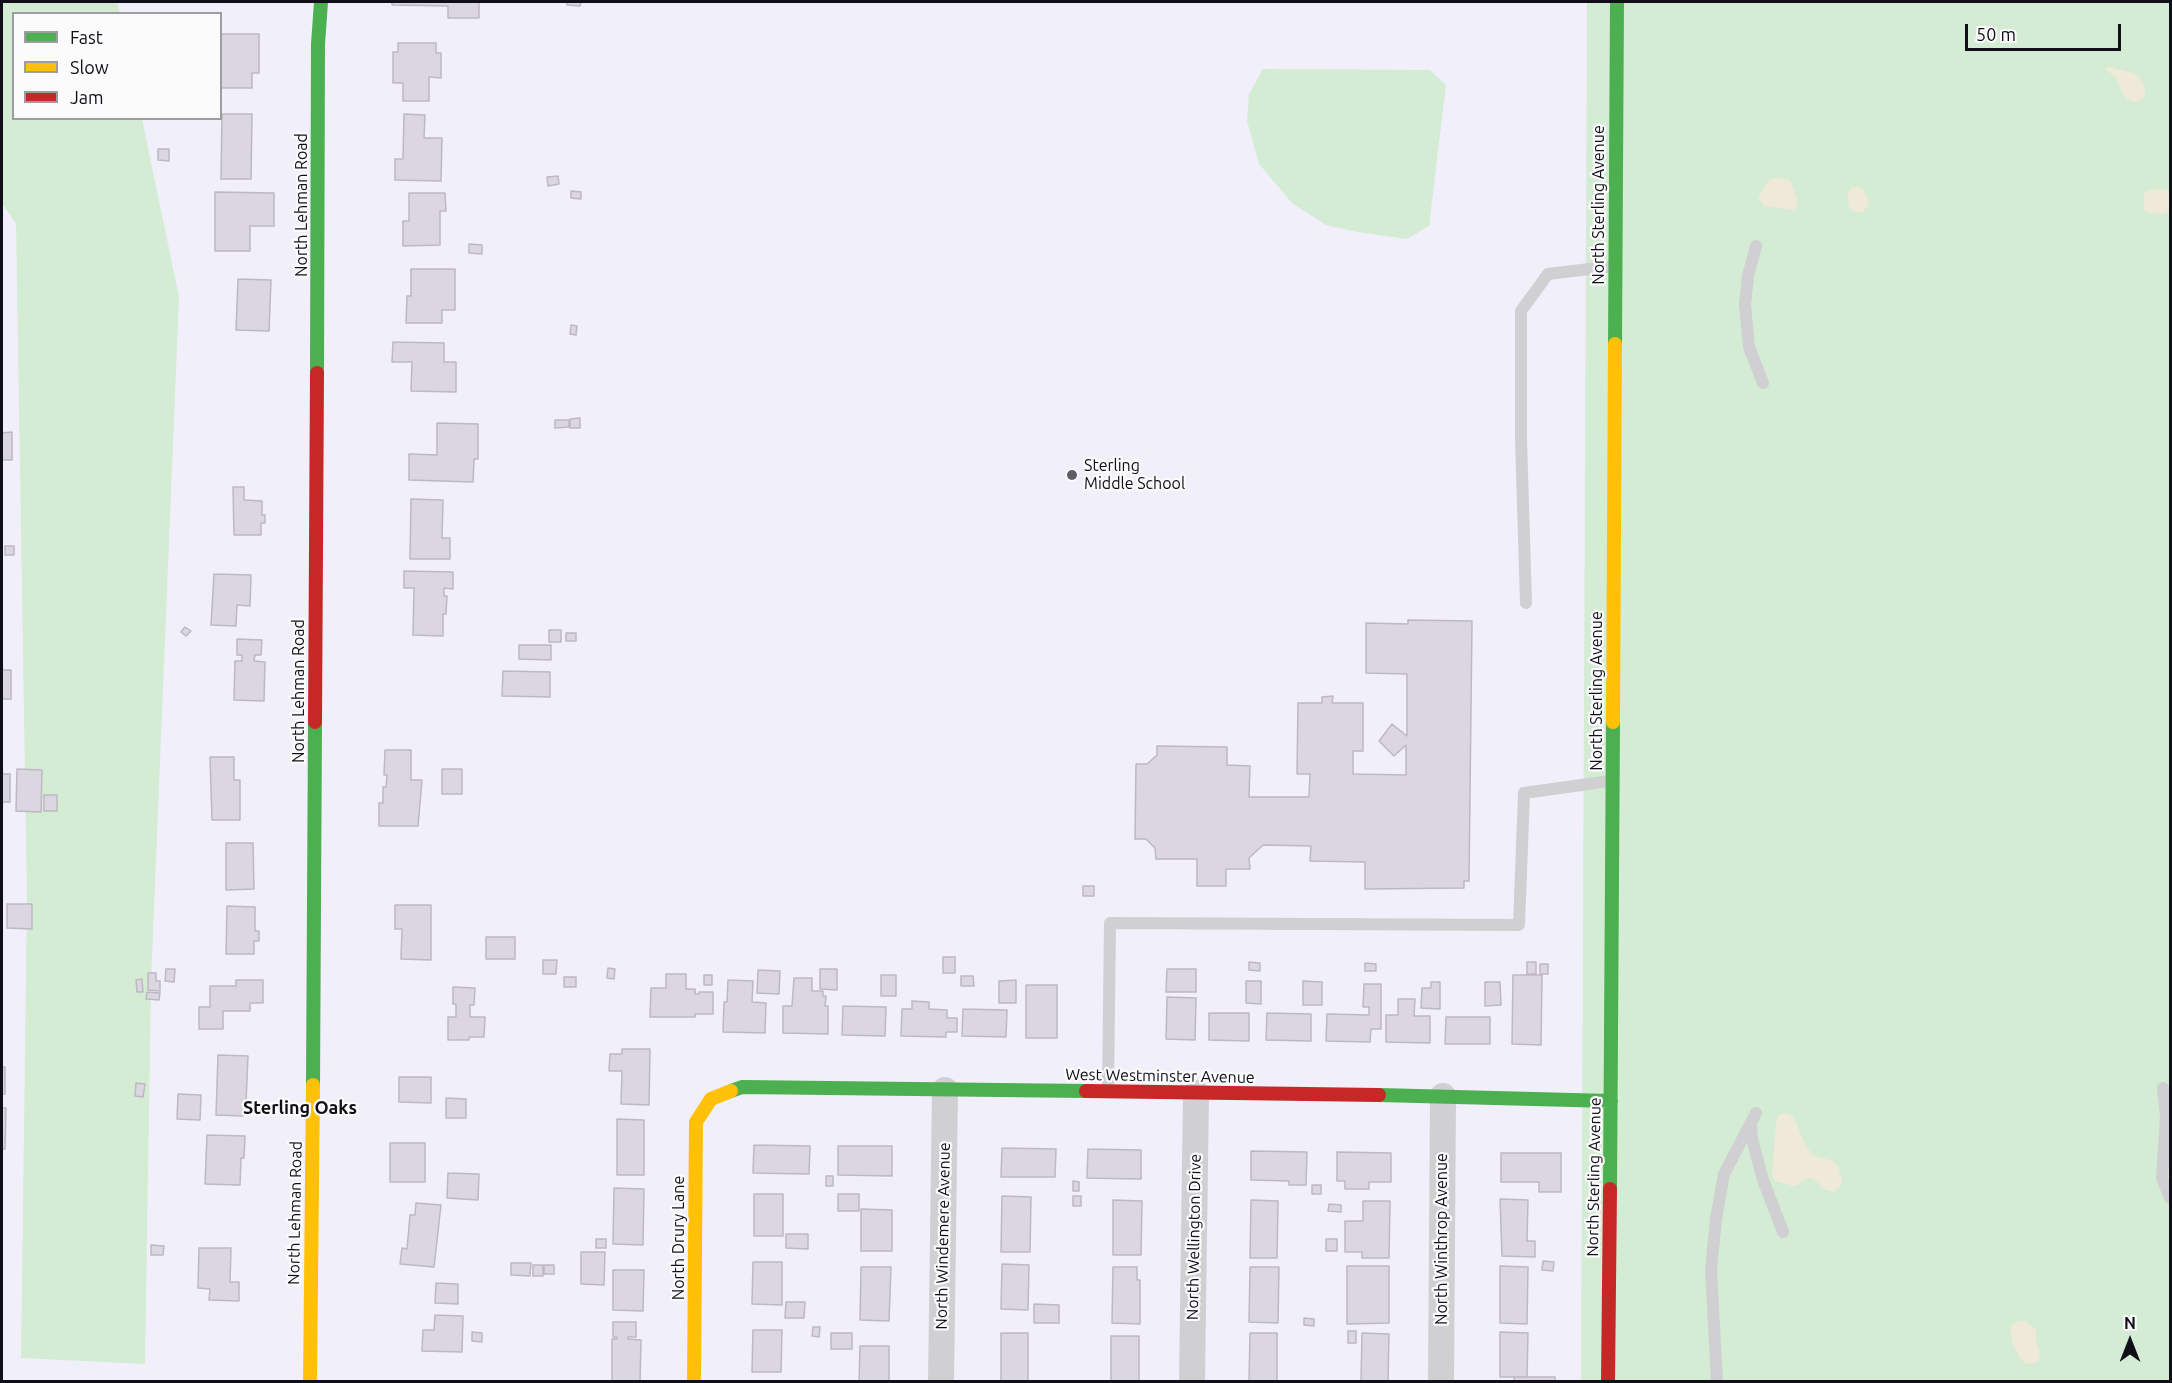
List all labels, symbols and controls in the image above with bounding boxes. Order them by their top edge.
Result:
legend [12,12,222,120]
scale bar [1968,12,2124,50]
text: 50 m [1976,24,2016,44]
text: Fast [70,27,103,47]
text: Slow [70,57,109,77]
text: Jam [70,87,104,107]
street label: North Sterling Avenue [1589,125,1609,285]
street label: North Lehman Road [292,133,312,277]
place label: Sterling Middle School [1084,456,1185,494]
marker: Sterling Middle School [1065,468,1079,482]
street label: North Sterling Avenue [1587,611,1607,771]
street label: North Lehman Road [289,619,309,763]
street label: West Westminster Avenue [1065,1065,1255,1087]
district label: Sterling Oaks [243,1097,357,1119]
street label: North Sterling Avenue [1583,1097,1605,1257]
street label: North Lehman Road [284,1141,306,1285]
street label: North Windemere Avenue [932,1142,954,1330]
street label: North Winthrop Avenue [1432,1153,1452,1325]
street label: North Wellington Drive [1183,1154,1205,1320]
street label: North Drury Lane [669,1176,689,1300]
north arrow [2100,1311,2160,1371]
text: N [2124,1314,2136,1332]

